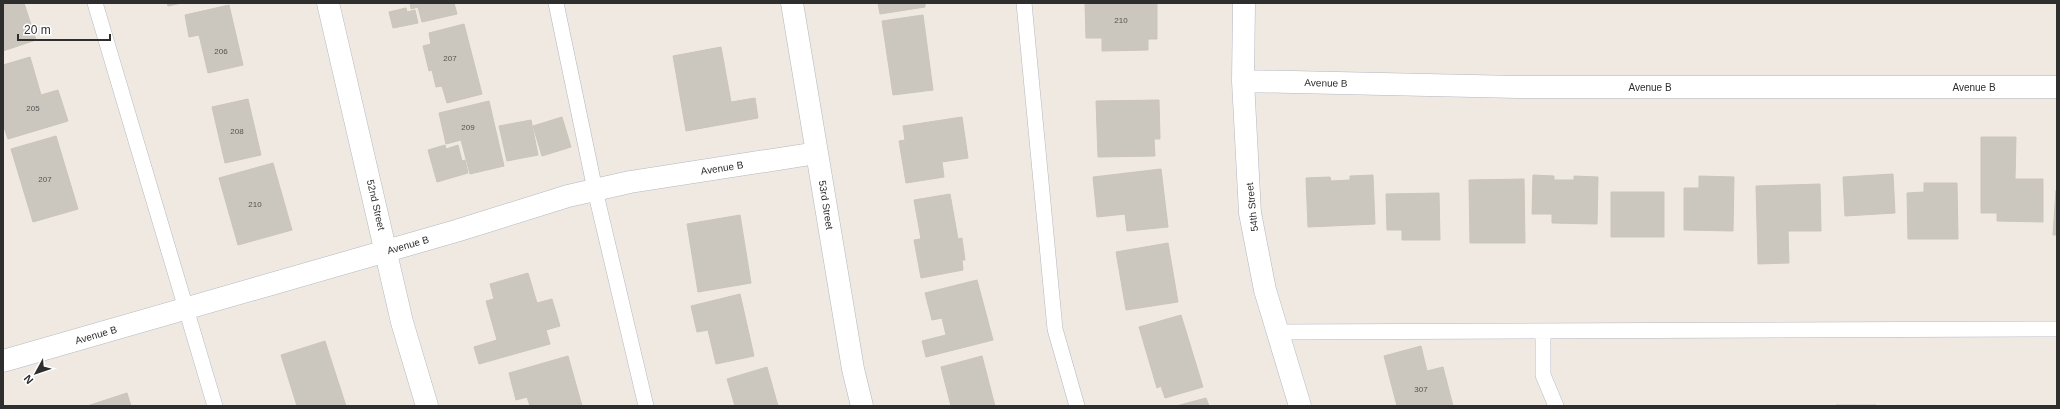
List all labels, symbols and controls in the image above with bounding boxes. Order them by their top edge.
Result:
scale bar [18,16,110,42]
house number: 210 [1114,16,1128,25]
text: 20 m [24,23,51,37]
house number: 206 [214,47,228,56]
house number: 207 [443,54,457,63]
street label: Avenue B [1304,77,1348,89]
street label: Avenue B [1628,82,1672,93]
street label: Avenue B [1952,82,1996,93]
house number: 205 [26,104,40,113]
house number: 209 [461,123,475,132]
house number: 208 [230,127,244,136]
street label: Avenue B [700,159,745,177]
house number: 207 [38,175,52,184]
street label: 52nd Street [365,179,387,232]
street label: 53rd Street [817,180,835,231]
street label: 54th Street [1244,182,1260,232]
house number: 210 [248,200,262,209]
street label: Avenue B [386,234,431,256]
street label: Avenue B [74,324,119,346]
north arrow [16,353,56,393]
text: N [21,372,35,386]
house number: 307 [1414,385,1428,394]

